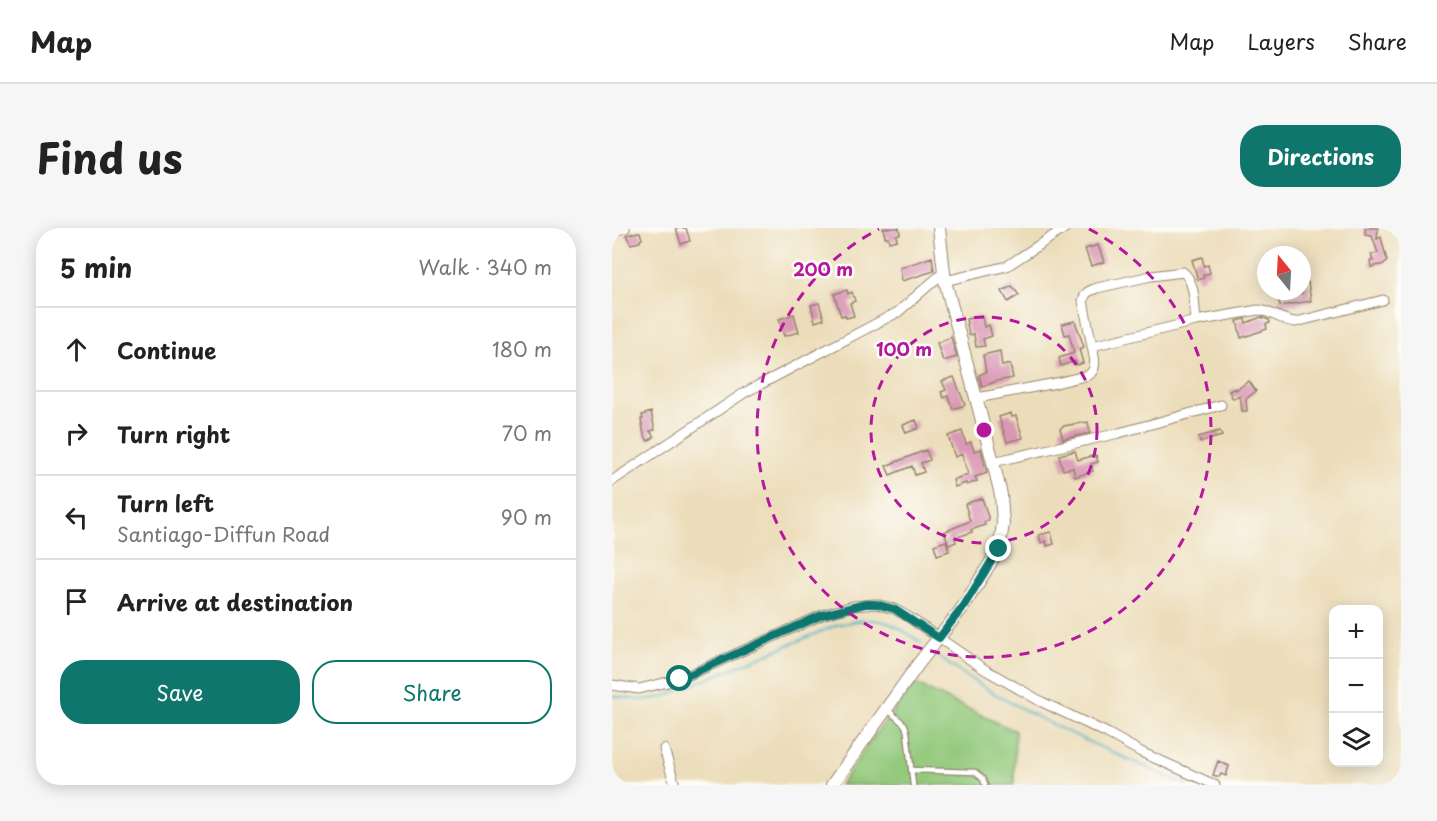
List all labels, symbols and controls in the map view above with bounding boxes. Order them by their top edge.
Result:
text: Map [30,20,92,63]
text: Map [1170,25,1214,57]
text: Layers [1247,25,1315,57]
text: Share [1348,25,1407,57]
text: Find us [36,125,183,188]
button: Directions [1240,125,1401,187]
north arrow [1257,246,1311,300]
text: 5 min [60,248,132,287]
text: Walk · 340 m [419,252,552,282]
text: 200 m [793,255,853,282]
icon: ahead [60,333,93,366]
text: Continue [117,333,216,366]
text: 180 m [492,334,552,364]
text: 100 m [876,335,932,362]
icon: right [60,417,93,450]
text: Turn right [117,417,230,450]
text: 70 m [502,418,552,448]
centre of rings [974,420,994,440]
text: Turn left [117,486,214,519]
icon: left [60,501,93,534]
text: 90 m [501,502,552,532]
text: Santiago-Diffun Road [117,519,330,549]
route end [985,535,1011,561]
icon: arrive [60,585,93,618]
text: Arrive at destination [117,585,353,618]
map controls [1329,605,1383,767]
button: + [1329,605,1383,659]
button: − [1329,659,1383,713]
button: Save [60,660,300,724]
button: Share [312,660,552,724]
route start [666,665,692,691]
button: layers [1329,713,1383,767]

